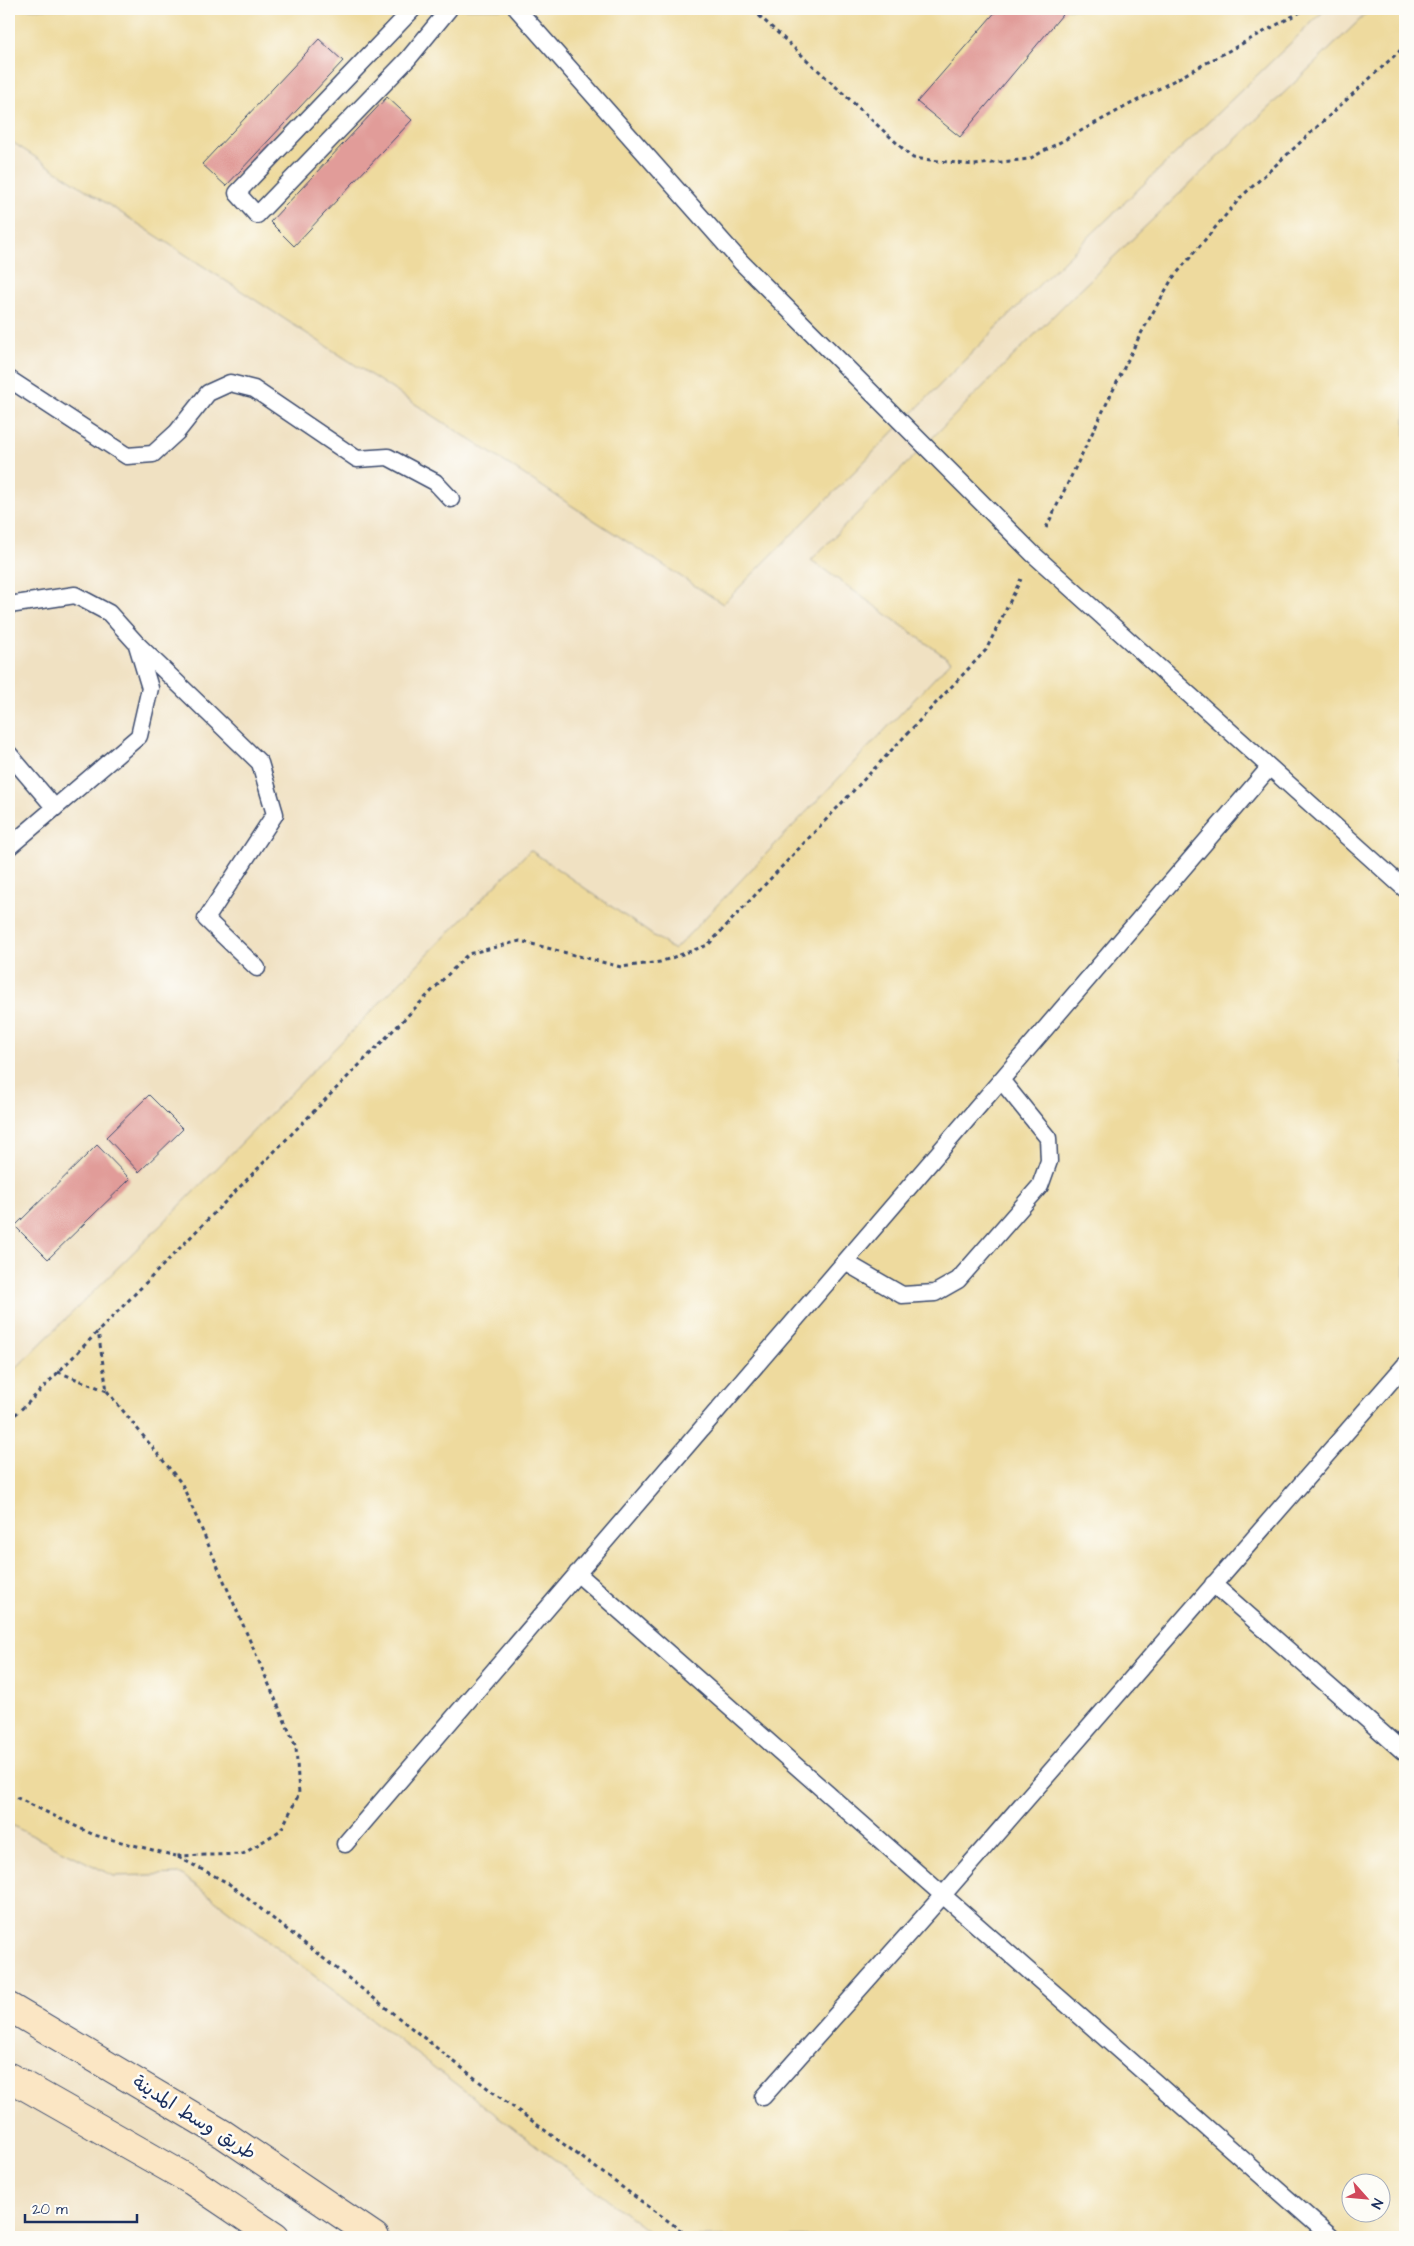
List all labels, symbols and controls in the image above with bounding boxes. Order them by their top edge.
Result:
street label: طريق وسط المدينة [127,2069,261,2167]
north arrow [1342,2174,1392,2224]
scale bar [25,2191,138,2223]
text: N [1366,2195,1388,2212]
text: 20 m [32,2199,68,2220]

